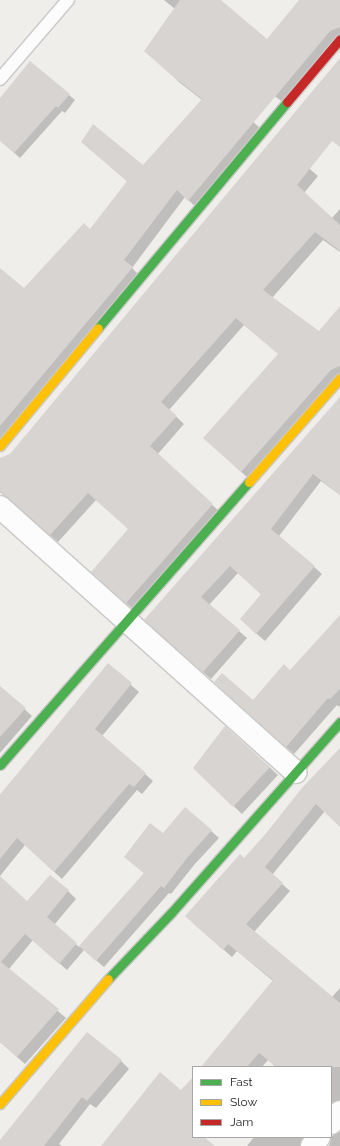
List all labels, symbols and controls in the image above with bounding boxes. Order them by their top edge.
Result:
legend [192,1066,332,1138]
text: Fast [230,1075,253,1089]
text: Slow [230,1095,257,1109]
text: Jam [230,1115,253,1129]

